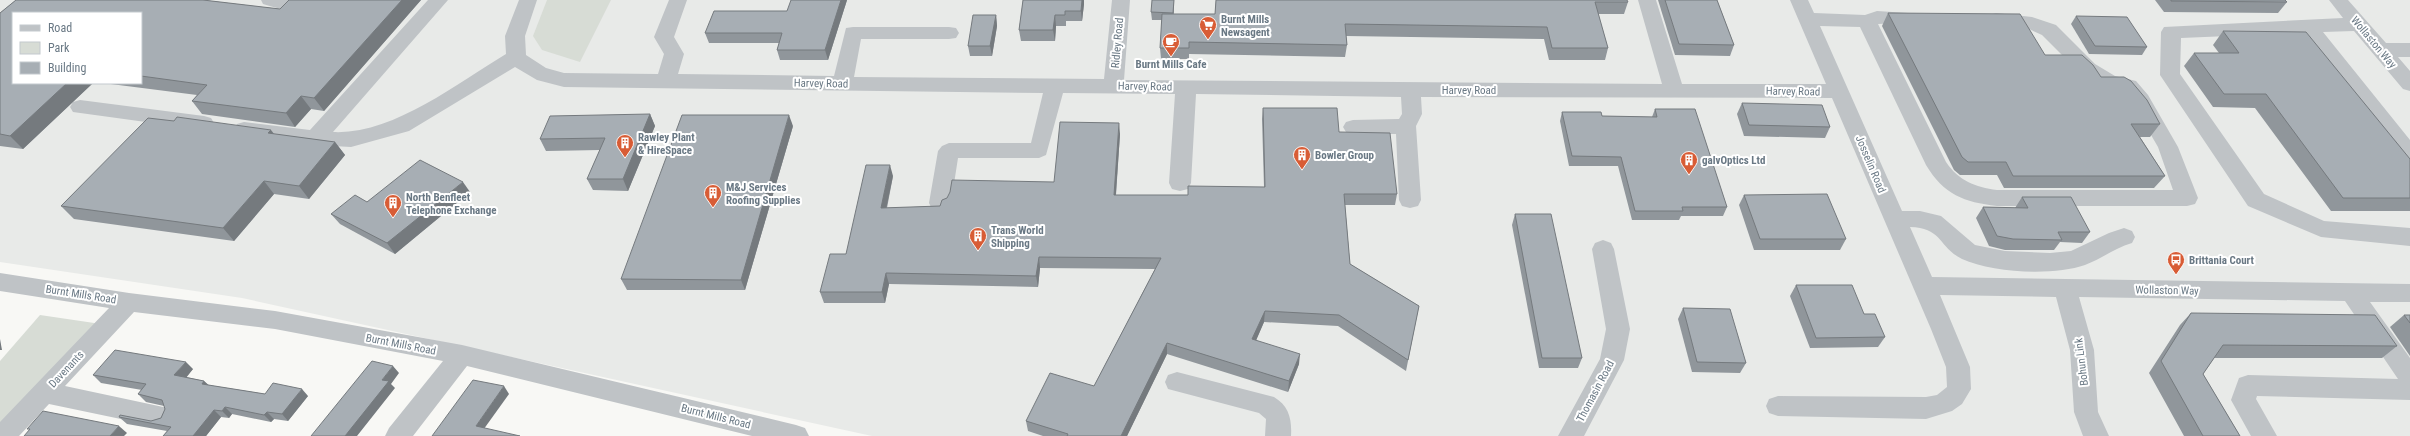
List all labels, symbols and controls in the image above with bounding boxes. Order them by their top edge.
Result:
legend [12,12,142,84]
place label: Burnt Mills Newsagent [1221,13,1270,39]
street label: Wollaston Way [2348,14,2399,71]
supermarket icon: Burnt Mills Newsagent [1198,15,1218,40]
street label: Ridley Road [1109,17,1126,69]
text: Road [48,21,72,35]
cafe icon: Burnt Mills Cafe [1161,32,1181,57]
text: Park [48,41,70,55]
place label: Burnt Mills Cafe [1136,58,1206,71]
text: Building [48,61,86,75]
street label: Harvey Road [794,77,848,90]
street label: Harvey Road [1118,80,1172,93]
street label: Harvey Road [1442,84,1496,97]
street label: Harvey Road [1766,85,1820,98]
place label: Rawley Plant & HireSpace [638,131,695,157]
building icon: Rawley Plant & HireSpace [615,133,635,158]
street label: Josselin Road [1853,134,1888,195]
building icon: Bowler Group [1292,145,1312,170]
place label: Bowler Group [1315,149,1375,162]
building icon: galvOptics Ltd [1679,150,1699,175]
place label: galvOptics Ltd [1702,154,1765,167]
place label: M&J Services Roofing Supplies [726,181,801,207]
building icon: M&J Services Roofing Supplies [703,183,723,208]
place label: North Benfleet Telephone Exchange [406,191,496,217]
building icon: North Benfleet Telephone Exchange [383,193,403,218]
place label: Trans World Shipping [991,224,1044,250]
building icon: Trans World Shipping [968,226,988,251]
bus stop icon: Brittania Court [2166,250,2186,275]
place label: Brittania Court [2189,254,2254,267]
street label: Burnt Mills Road [45,282,117,306]
street label: Wollaston Way [2135,283,2199,298]
street label: Burnt Mills Road [365,331,437,358]
street label: Bohun Link [2072,337,2091,387]
street label: Davenants [46,348,87,390]
street label: Thomasin Road [1574,358,1617,424]
street label: Burnt Mills Road [680,402,752,431]

